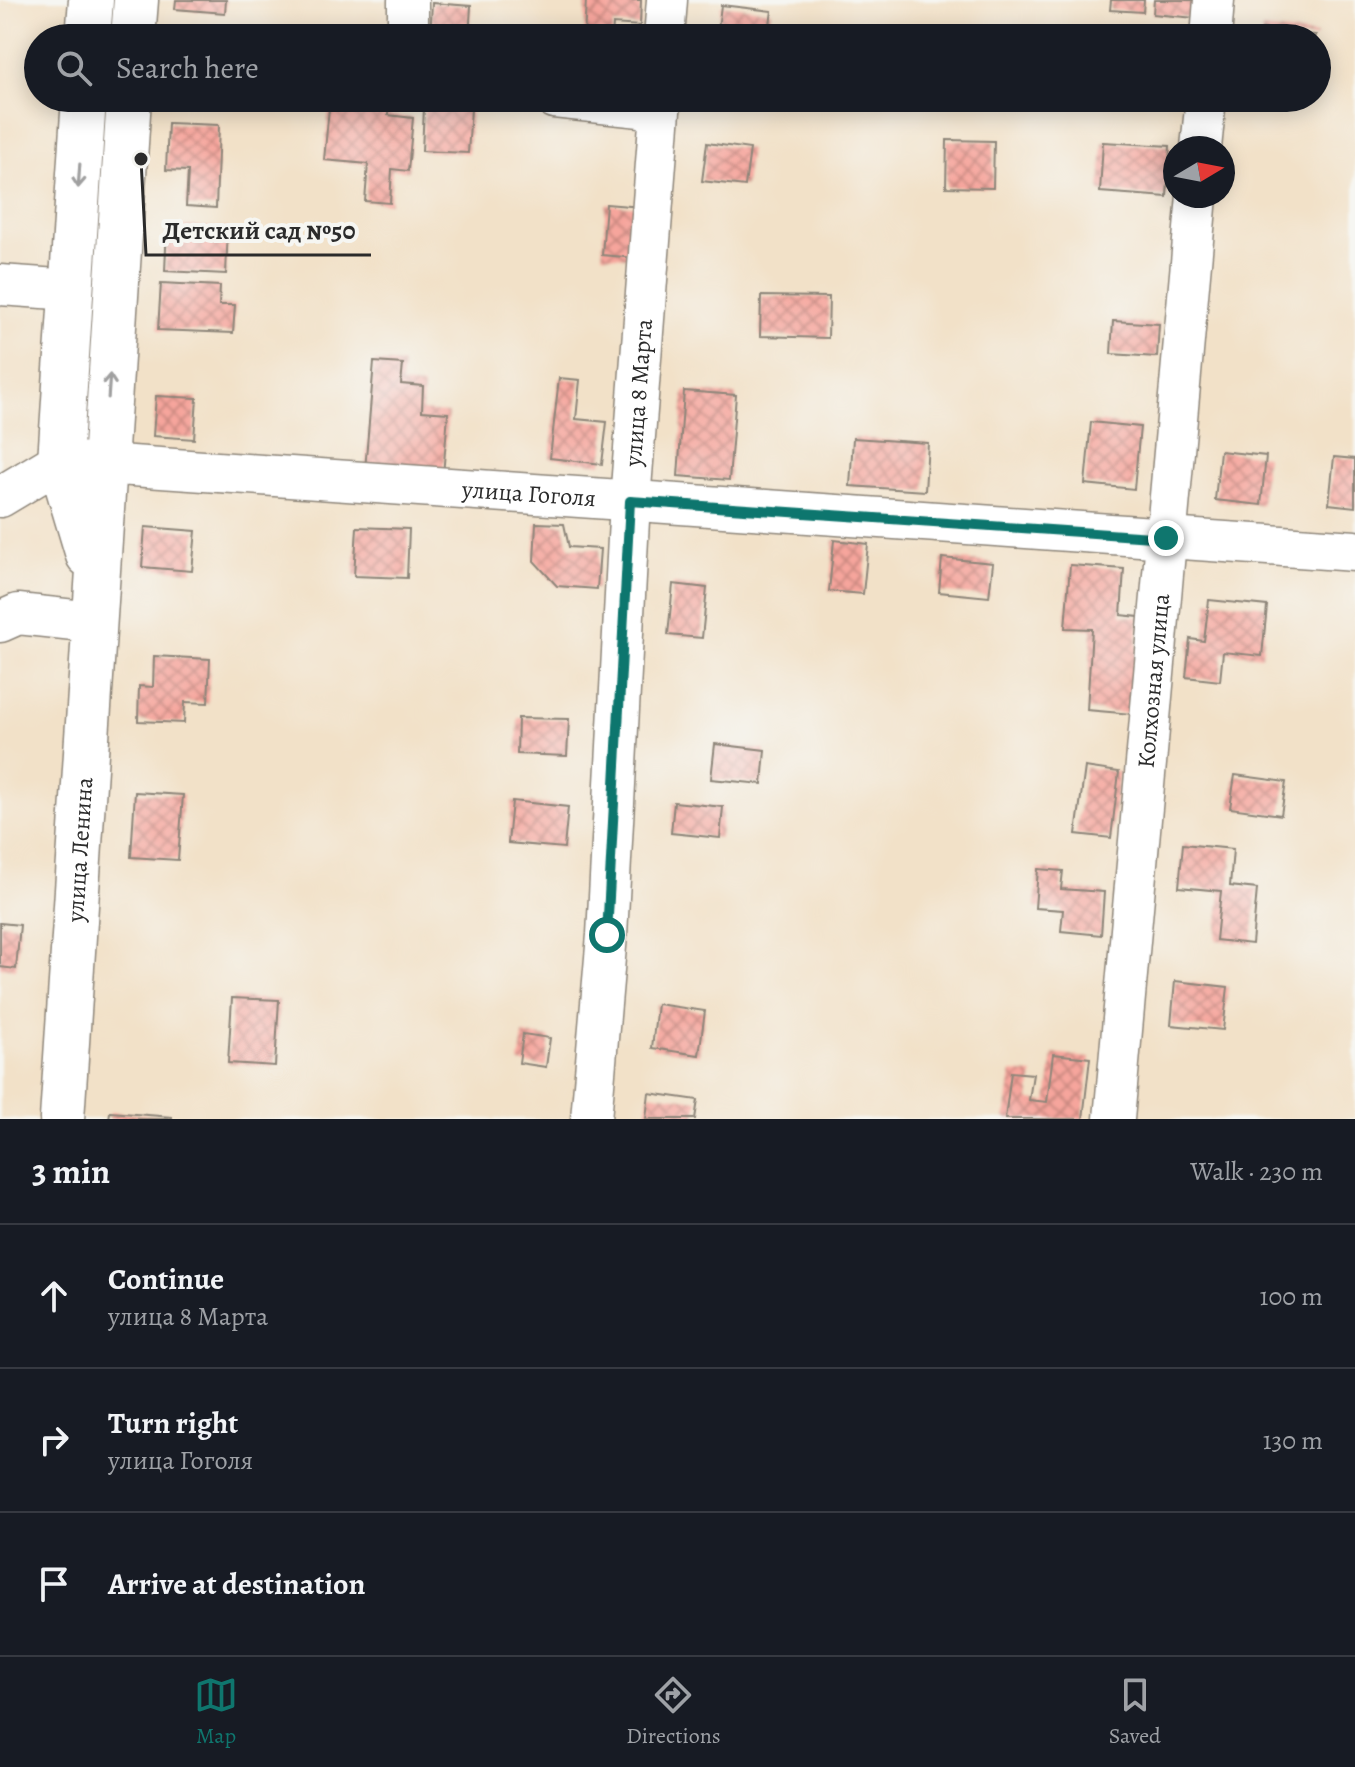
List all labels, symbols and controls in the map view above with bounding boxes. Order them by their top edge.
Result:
search box [24,24,1331,112]
icon: search [52,46,96,90]
text: Search here [116,48,259,88]
north arrow [1163,136,1235,208]
one-way arrow [71,162,86,189]
callout: Детский сад №50 [146,205,371,255]
text: Детский сад №50 [162,213,356,248]
street label: улица 8 Марта [617,318,660,469]
one-way arrow [102,373,117,400]
street label: улица Гоголя [460,473,597,514]
route end [1148,520,1184,556]
street label: Колхозная улица [1130,592,1177,769]
street label: улица Ленина [59,776,100,924]
route start [589,917,625,953]
text: 3 min [32,1148,110,1195]
text: Walk · 230 m [1190,1154,1323,1189]
text: Continue [108,1259,224,1299]
icon: ahead [32,1274,76,1318]
text: 100 m [1260,1279,1323,1314]
text: улица 8 Марта [108,1299,268,1334]
text: Turn right [108,1403,238,1443]
icon: right [32,1418,76,1462]
text: 130 m [1263,1423,1323,1458]
text: улица Гоголя [108,1443,253,1478]
icon: arrive [32,1562,76,1606]
text: Arrive at destination [108,1564,365,1604]
tab: Map [194,1673,238,1751]
tab: Directions [626,1673,721,1751]
tab: Saved [1109,1673,1161,1751]

